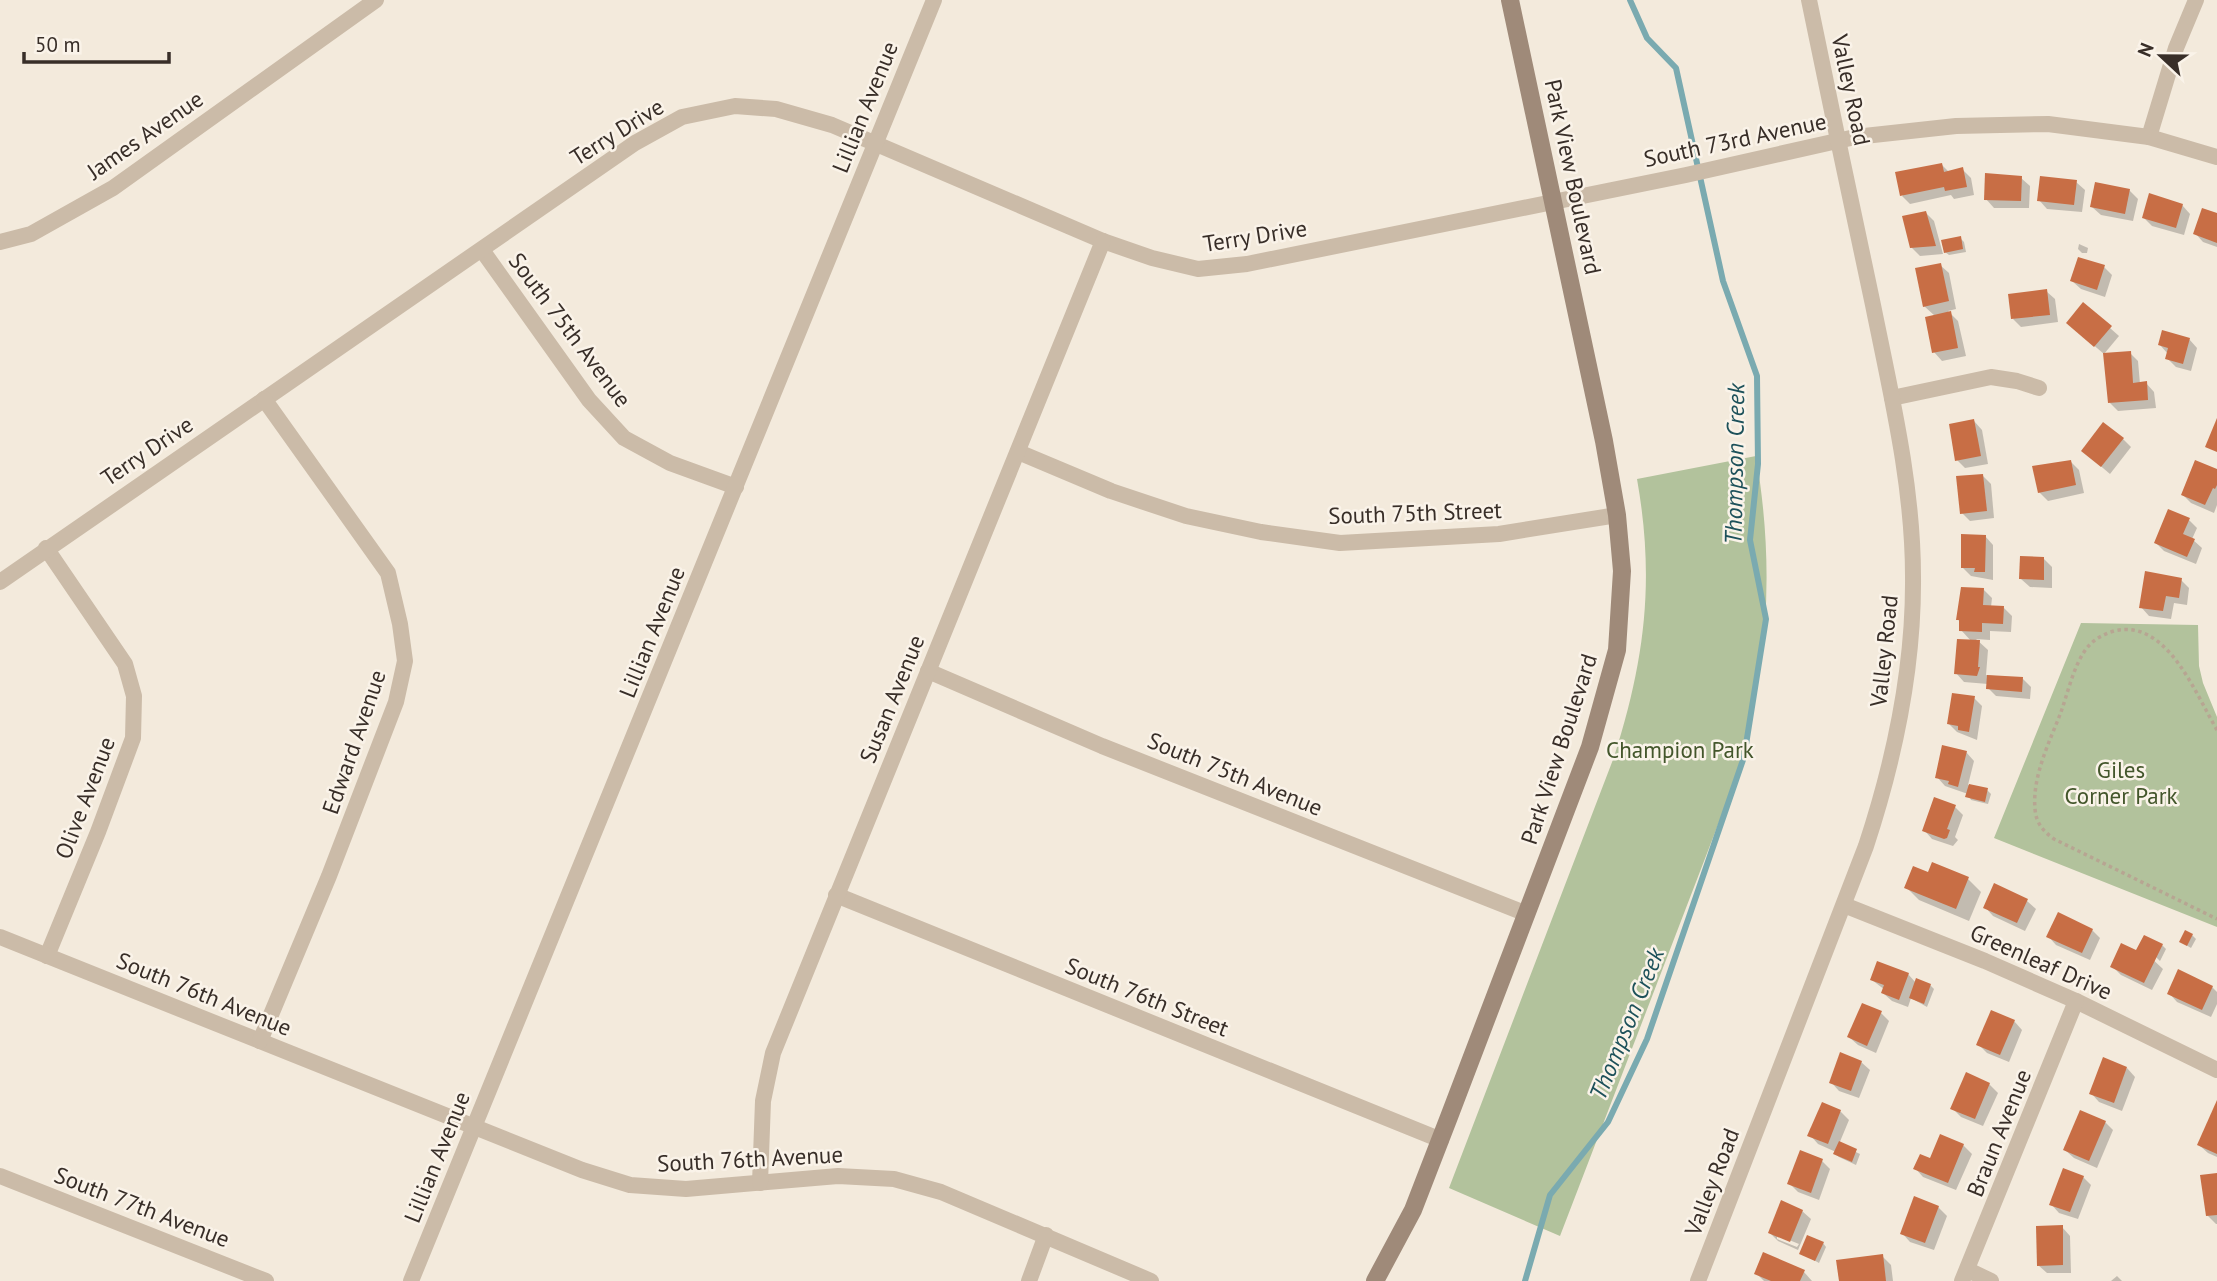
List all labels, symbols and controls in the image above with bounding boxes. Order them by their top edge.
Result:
scale bar [24,21,170,65]
north arrow [2126,21,2196,91]
text: 50 m [35,31,81,58]
street label: Valley Road [1825,31,1877,148]
street label: Lillian Avenue [825,37,904,177]
text: N [2132,39,2159,60]
street label: Park View Boulevard [1539,77,1608,277]
street label: James Avenue [80,84,208,186]
street label: Terry Drive [565,92,669,172]
street label: South 73rd Avenue [1641,106,1829,173]
street label: Terry Drive [1201,213,1309,258]
street label: South 75th Avenue [503,247,638,413]
water label: Thompson Creek [1718,382,1751,545]
street label: Terry Drive [95,409,198,492]
street label: South 75th Street [1328,495,1503,530]
street label: Lillian Avenue [612,562,691,702]
street label: Valley Road [1863,593,1904,709]
street label: Susan Avenue [853,631,930,767]
street label: Park View Boulevard [1514,650,1603,848]
street label: Edward Avenue [315,666,392,818]
street label: South 75th Avenue [1143,725,1327,822]
street label: Olive Avenue [48,733,121,863]
park label: Champion Park [1606,735,1754,764]
park label: Giles Corner Park [2065,755,2178,810]
street label: Greenleaf Drive [1966,917,2117,1006]
water label: Thompson Creek [1582,942,1672,1104]
street label: South 76th Avenue [112,945,296,1042]
street label: South 76th Street [1061,951,1233,1043]
street label: Braun Avenue [1960,1065,2037,1201]
street label: Lillian Avenue [397,1087,476,1227]
street label: Valley Road [1677,1124,1745,1241]
street label: South 76th Avenue [656,1139,844,1178]
street label: South 77th Avenue [50,1160,234,1253]

